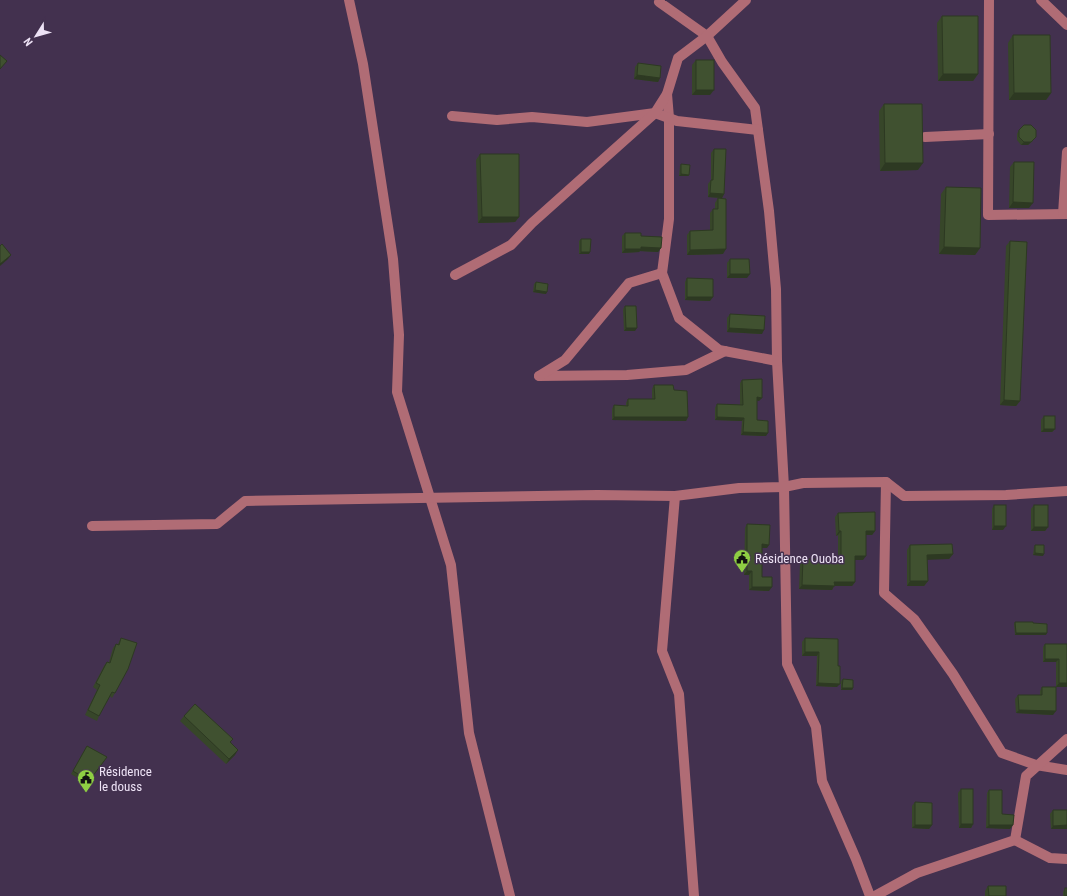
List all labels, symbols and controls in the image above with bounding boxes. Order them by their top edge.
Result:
north arrow [16,16,56,56]
text: N [21,35,36,48]
public building icon: Résidence Ouoba [732,548,752,573]
place label: Résidence Ouoba [755,551,844,566]
place label: Résidence le douss [99,764,152,794]
public building icon: Résidence le douss [76,768,96,793]

